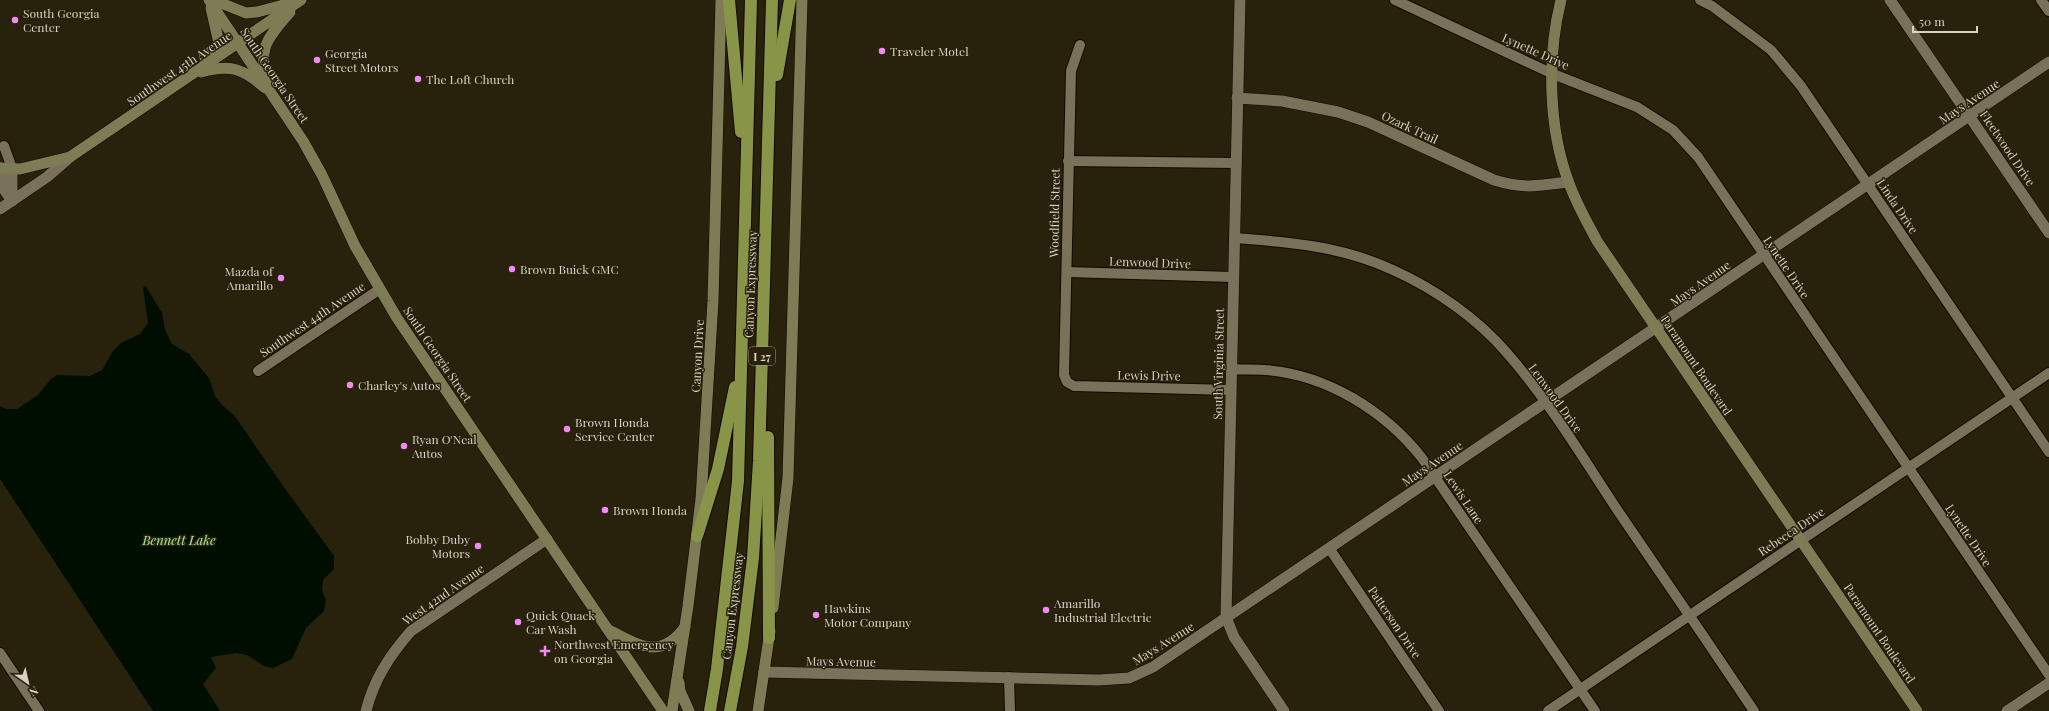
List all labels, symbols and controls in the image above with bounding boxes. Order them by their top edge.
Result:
place label: South Georgia Center [23,5,100,35]
scale bar [1913,8,1977,34]
text: 50 m [1919,13,1945,29]
marker: South Georgia Center [10,15,20,25]
street label: South Georgia Street [237,24,313,126]
street label: Southwest 45th Avenue [124,27,234,109]
street label: Lynette Drive [1500,29,1572,73]
place label: Traveler Motel [890,43,969,59]
place label: Georgia Street Motors [325,45,398,75]
marker: Traveler Motel [877,46,887,56]
marker: Georgia Street Motors [312,55,322,65]
place label: The Loft Church [426,71,514,87]
marker: The Loft Church [413,74,423,84]
street label: Mays Avenue [1936,75,2002,127]
street label: Ozark Trail [1379,107,1441,147]
street label: Fleetwood Drive [1977,107,2039,189]
street label: Woodfield Street [1045,168,1063,259]
street label: Linda Drive [1874,175,1922,237]
street label: Canyon Expressway [740,230,760,338]
street label: Lynette Drive [1760,233,1814,301]
street label: Lenwood Drive [1109,253,1191,271]
street label: Mays Avenue [1667,256,1733,310]
place label: Brown Buick GMC [520,261,619,277]
place label: Mazda of Amarillo [225,263,274,293]
marker: Brown Buick GMC [507,264,517,274]
marker: Mazda of Amarillo [276,273,286,283]
street label: Southwest 44th Avenue [256,278,368,360]
street label: South Georgia Street [400,303,476,405]
street label: South Virginia Street [1209,307,1227,420]
street label: Paramount Boulevard [1658,312,1736,418]
street label: Canyon Drive [687,319,707,393]
road number: I 27 [749,347,775,365]
street label: Lenwood Drive [1525,360,1587,436]
street label: Lewis Drive [1117,366,1181,384]
place label: Charley's Autos [358,377,440,393]
marker: Charley's Autos [345,380,355,390]
place label: Brown Honda Service Center [575,414,655,444]
marker: Brown Honda Service Center [562,424,572,434]
place label: Ryan O'Neal Autos [411,431,477,461]
street label: Mays Avenue [1399,437,1465,489]
marker: Ryan O'Neal Autos [399,441,409,451]
street label: Lewis Lane [1440,467,1488,527]
street label: Lynette Drive [1942,501,1996,569]
place label: Brown Honda [613,502,687,518]
street label: Rebecca Drive [1755,503,1827,559]
marker: Brown Honda [600,505,610,515]
water label: Bennett Lake [141,531,216,548]
place label: Bobby Duby Motors [405,531,470,561]
marker: Bobby Duby Motors [473,541,483,551]
street label: Canyon Expressway [718,552,746,660]
street label: West 42nd Avenue [398,560,487,629]
street label: Paramount Boulevard [1841,580,1919,686]
street label: Patterson Drive [1365,583,1425,661]
place label: Amarillo Industrial Electric [1053,595,1152,625]
place label: Hawkins Motor Company [824,600,911,630]
marker: Amarillo Industrial Electric [1041,605,1051,615]
place label: Quick Quack Car Wash [526,607,595,637]
marker: Hawkins Motor Company [811,610,821,620]
marker: Quick Quack Car Wash [513,617,523,627]
street label: Mays Avenue [1129,618,1197,668]
place label: Northwest Emergency on Georgia [554,636,674,666]
marker: Northwest Emergency on Georgia [539,645,551,657]
street label: Mays Avenue [806,652,876,670]
north arrow [8,663,48,703]
text: N [26,683,41,700]

